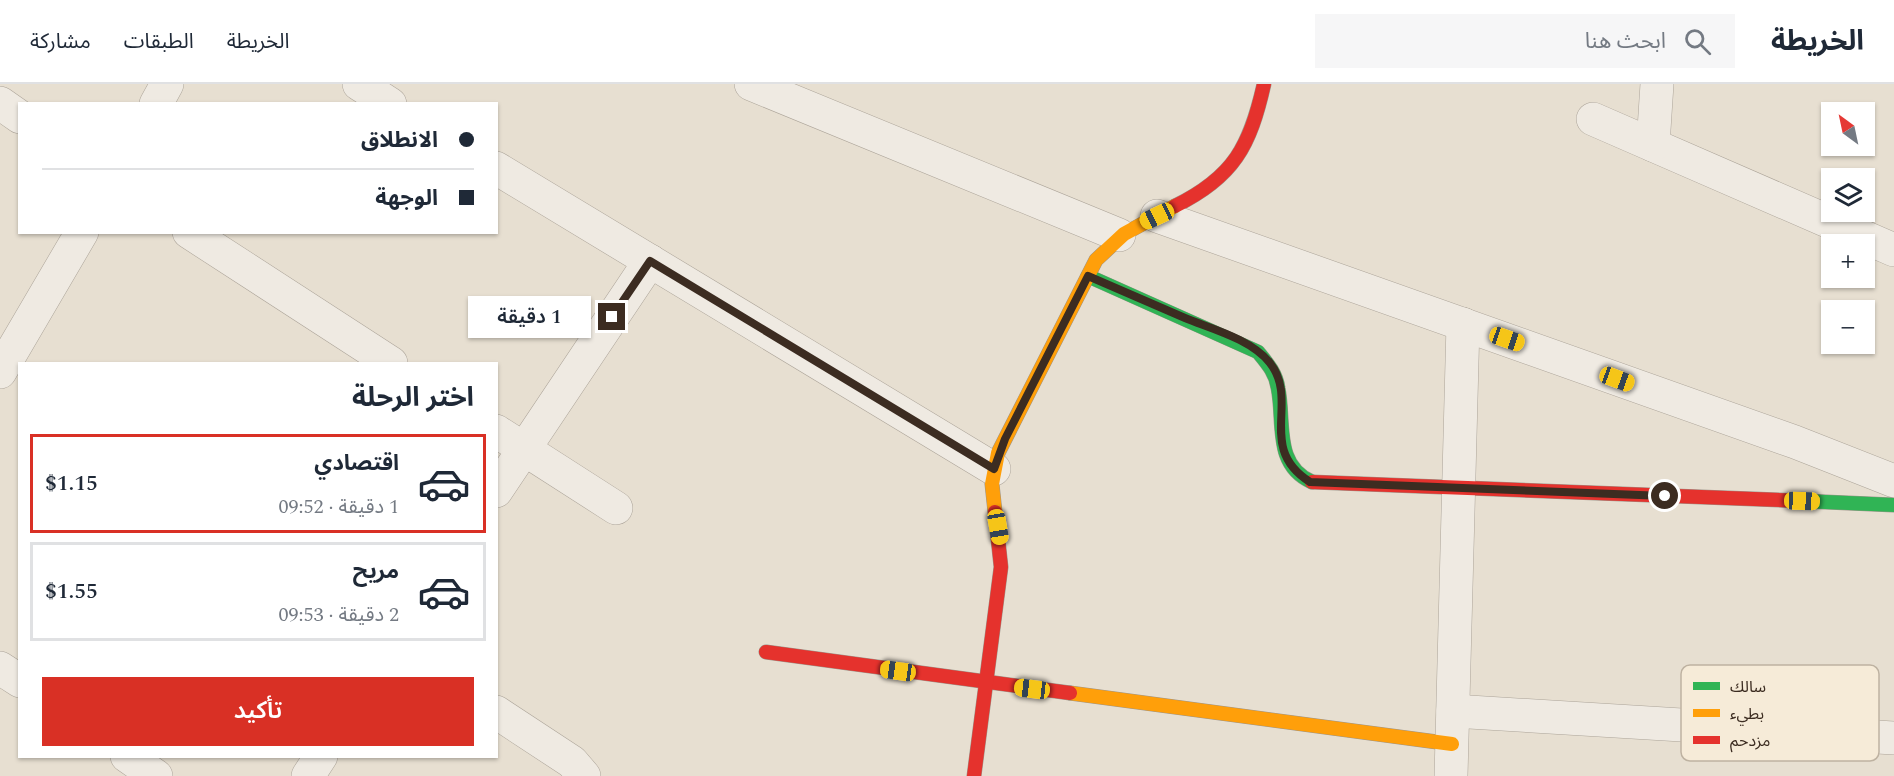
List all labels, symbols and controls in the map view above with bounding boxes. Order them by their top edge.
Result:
search box [1315,14,1735,68]
text: الخريطة [1771,20,1864,63]
text: ابحث هنا [1585,25,1666,58]
icon: search [1681,25,1714,58]
text: مشاركة [30,26,91,58]
text: الطبقات [124,26,194,58]
text: الخريطة [227,26,290,58]
north arrow [1821,102,1875,156]
map controls [1821,102,1875,354]
text: الانطلاق [361,124,438,157]
button: layers [1821,168,1875,222]
text: الوجهة [375,182,438,215]
car [1137,200,1177,232]
button: + [1821,234,1875,288]
callout: 1 دقيقة [468,296,591,338]
button: − [1821,300,1875,354]
text: 1 دقيقة [497,302,562,332]
route end [598,303,625,330]
car [1487,325,1527,353]
car [1597,364,1637,394]
text: اختر الرحلة [352,377,474,419]
text: اقتصادي [314,447,399,480]
icon: car [417,457,471,511]
text: $1.15 [45,467,98,500]
route start [1651,482,1678,509]
car [1784,491,1820,511]
text: 1 دقيقة · 09:52 [278,492,399,522]
car [986,508,1010,546]
text: مريح [353,555,399,588]
icon: car [417,565,471,619]
text: $1.55 [45,575,98,608]
text: 2 دقيقة · 09:53 [278,600,399,630]
car [879,660,917,682]
legend [1681,665,1879,761]
text: سالك [1730,675,1766,699]
button: تأكيد [42,677,474,746]
car [1013,678,1051,700]
text: بطيء [1730,702,1764,726]
text: مزدحم [1730,729,1770,753]

